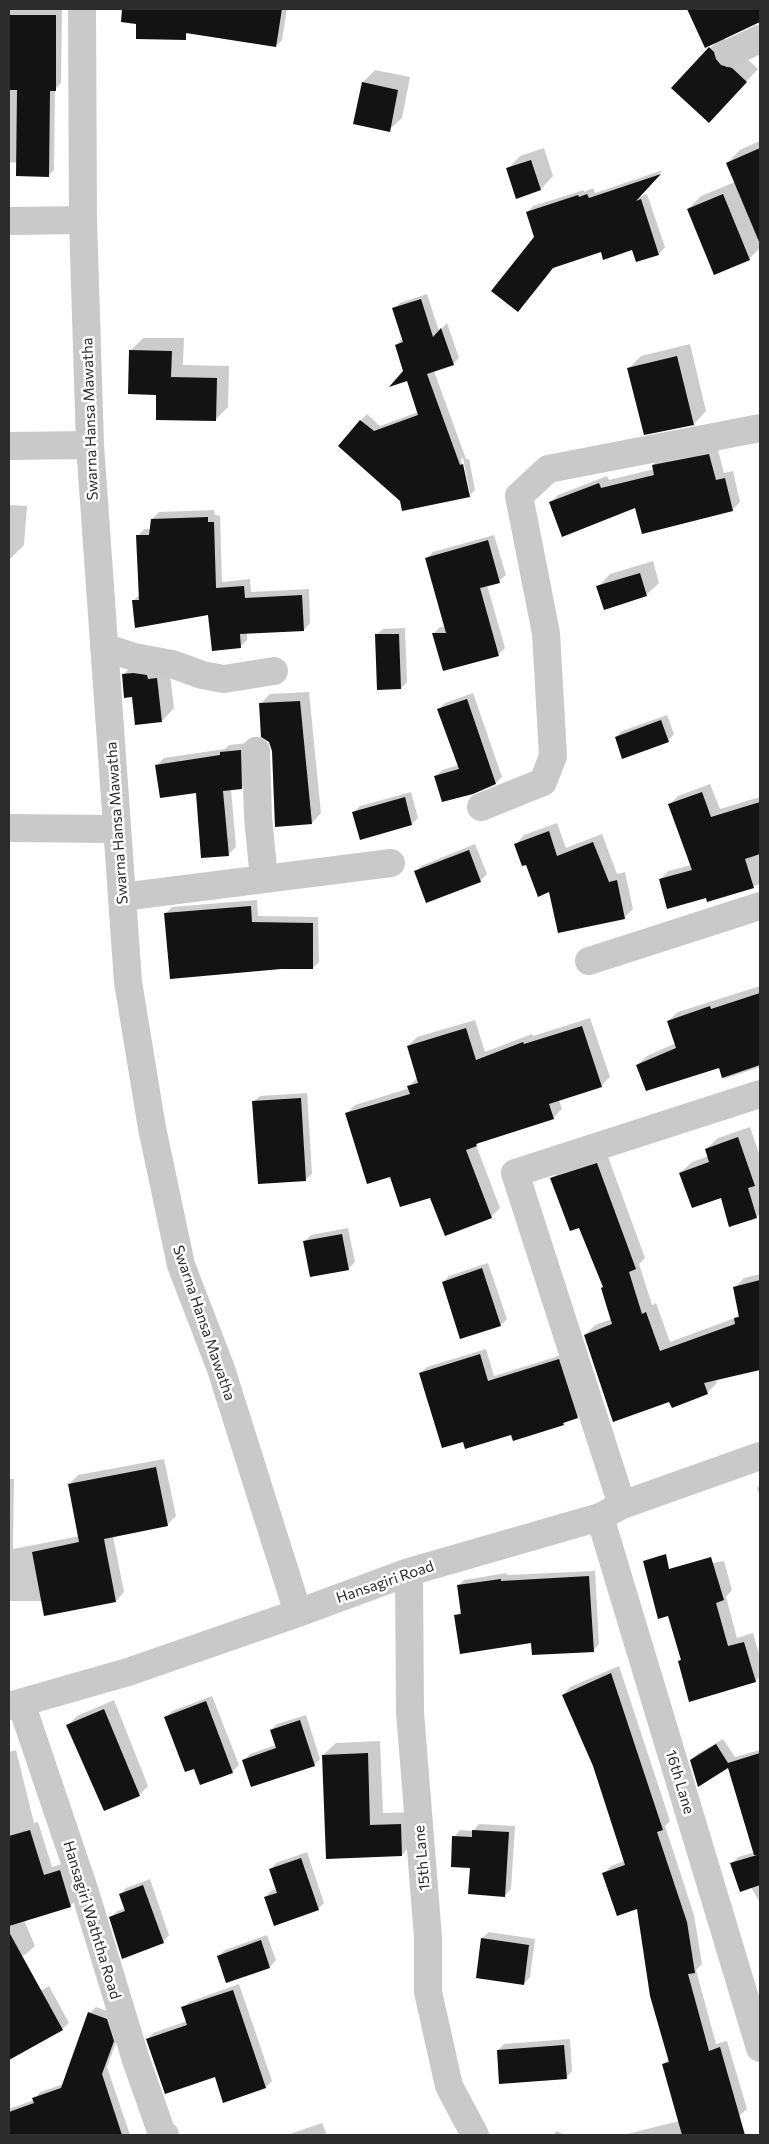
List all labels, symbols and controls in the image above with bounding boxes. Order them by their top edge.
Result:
street label: Swarna Hansa Mawatha [78,337,102,501]
street label: Swarna Hansa Mawatha [102,741,132,905]
street label: Swarna Hansa Mawatha [169,1243,239,1403]
street label: Hansagiri Road [334,1557,436,1607]
street label: 16th Lane [662,1748,698,1816]
street label: 15th Lane [410,1825,434,1891]
street label: Hansagiri Waththa Road [59,1839,125,2001]

